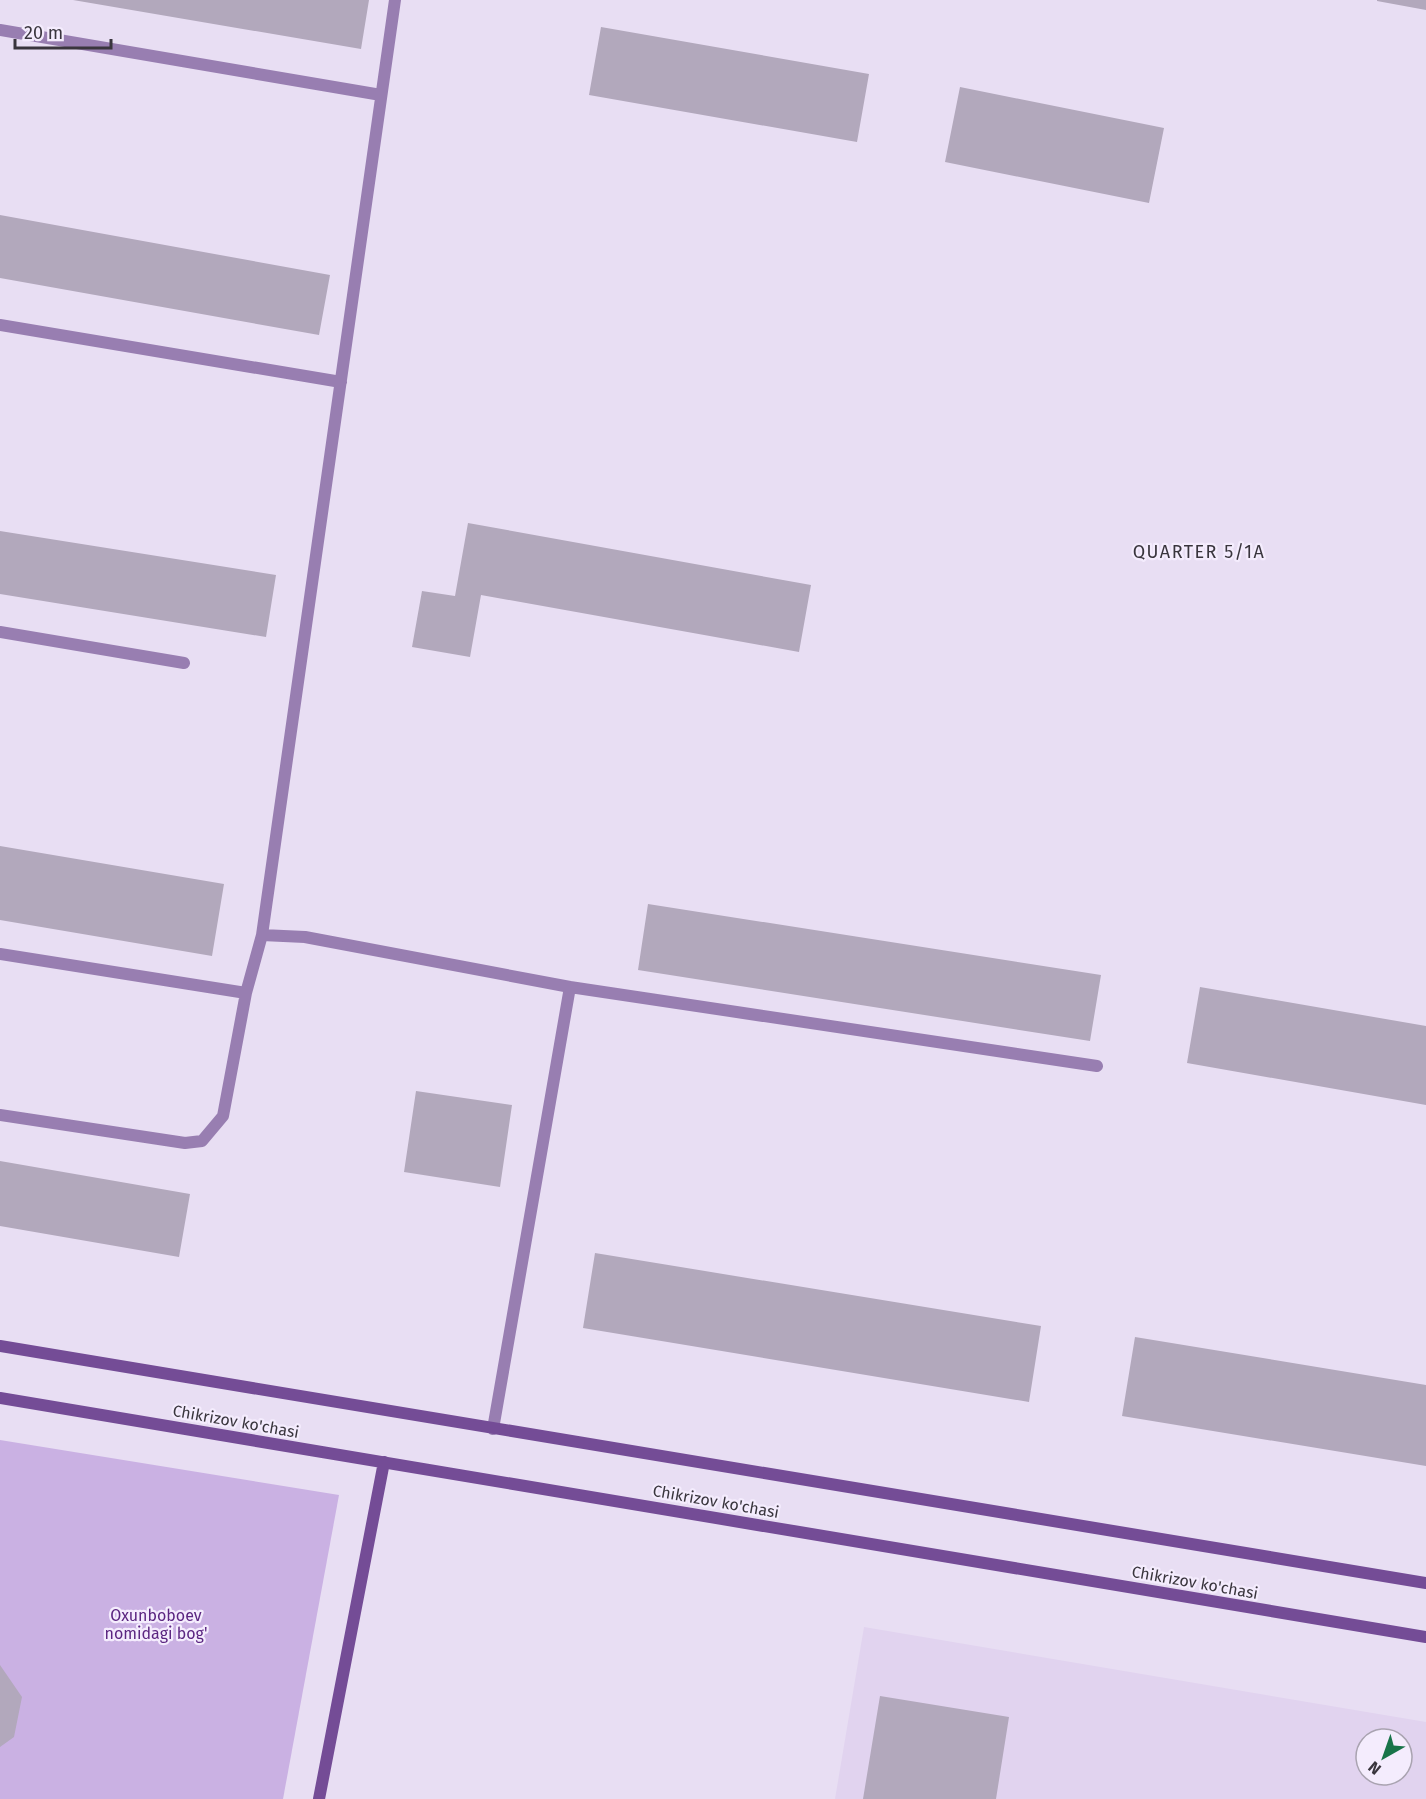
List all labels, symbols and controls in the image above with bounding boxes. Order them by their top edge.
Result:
scale bar [15,12,111,50]
text: 20 m [24,22,63,44]
district label: QUARTER 5/1A [1133,541,1265,563]
street label: Chikrizov ko'chasi [171,1401,301,1442]
street label: Chikrizov ko'chasi [651,1481,781,1522]
street label: Chikrizov ko'chasi [1130,1562,1260,1603]
park label: Oxunboboev nomidagi bog' [105,1606,207,1643]
north arrow [1354,1727,1414,1787]
text: N [1365,1757,1385,1779]

